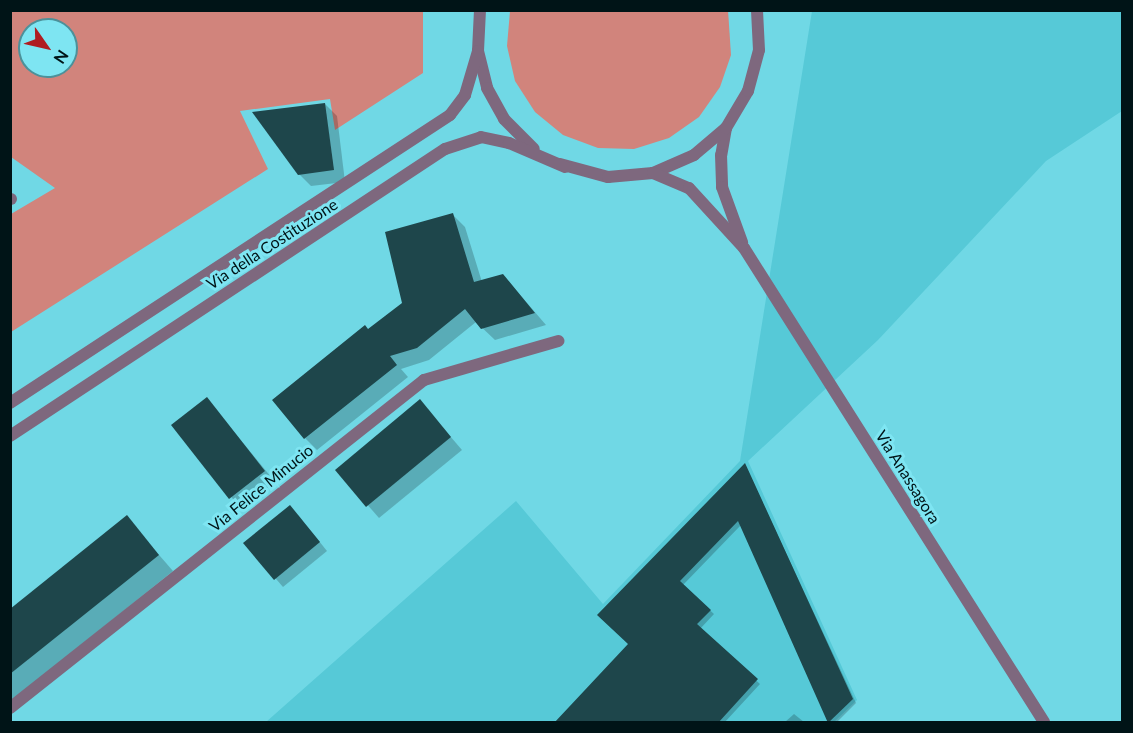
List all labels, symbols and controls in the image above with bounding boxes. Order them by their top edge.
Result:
north arrow [18,18,78,78]
text: N [50,47,73,68]
street label: Via della Costituzione [203,194,341,294]
street label: Via Anassagora [871,426,945,528]
street label: Via Felice Minucio [205,440,317,536]

